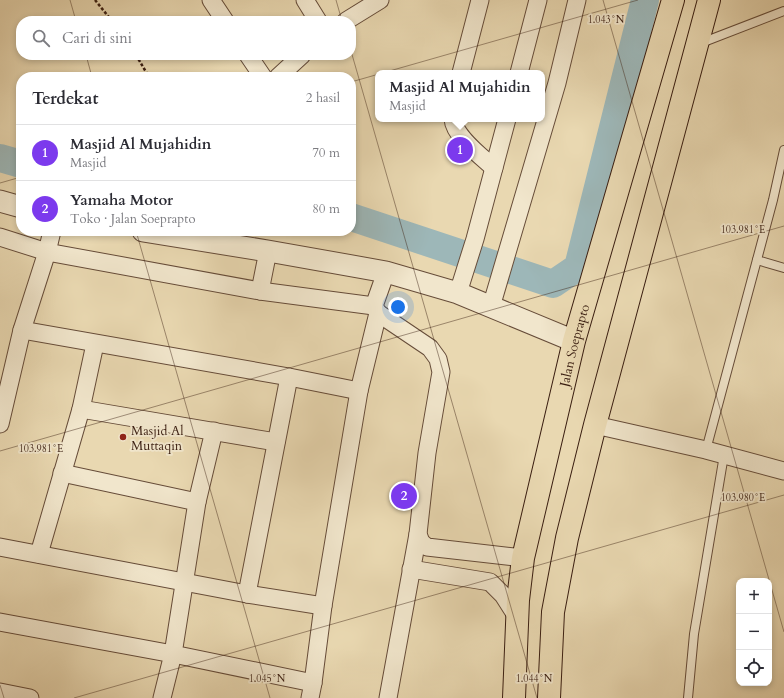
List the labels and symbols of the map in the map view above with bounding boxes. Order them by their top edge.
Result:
text: 1.043°N [588,13,625,27]
pin: 1 [447,135,473,165]
text: 103.981°E [721,223,765,237]
your location [388,297,408,317]
street label: Jalan Soeprapto [555,302,594,391]
place label: Masjid Al Muttaqin [131,422,184,455]
marker: Masjid Al Muttaqin [118,432,128,442]
text: 103.981°E [19,442,63,456]
pin: 2 [391,481,417,511]
text: 103.980°E [721,491,765,505]
text: 1.045°N [249,672,286,686]
text: 1.044°N [516,672,553,686]

